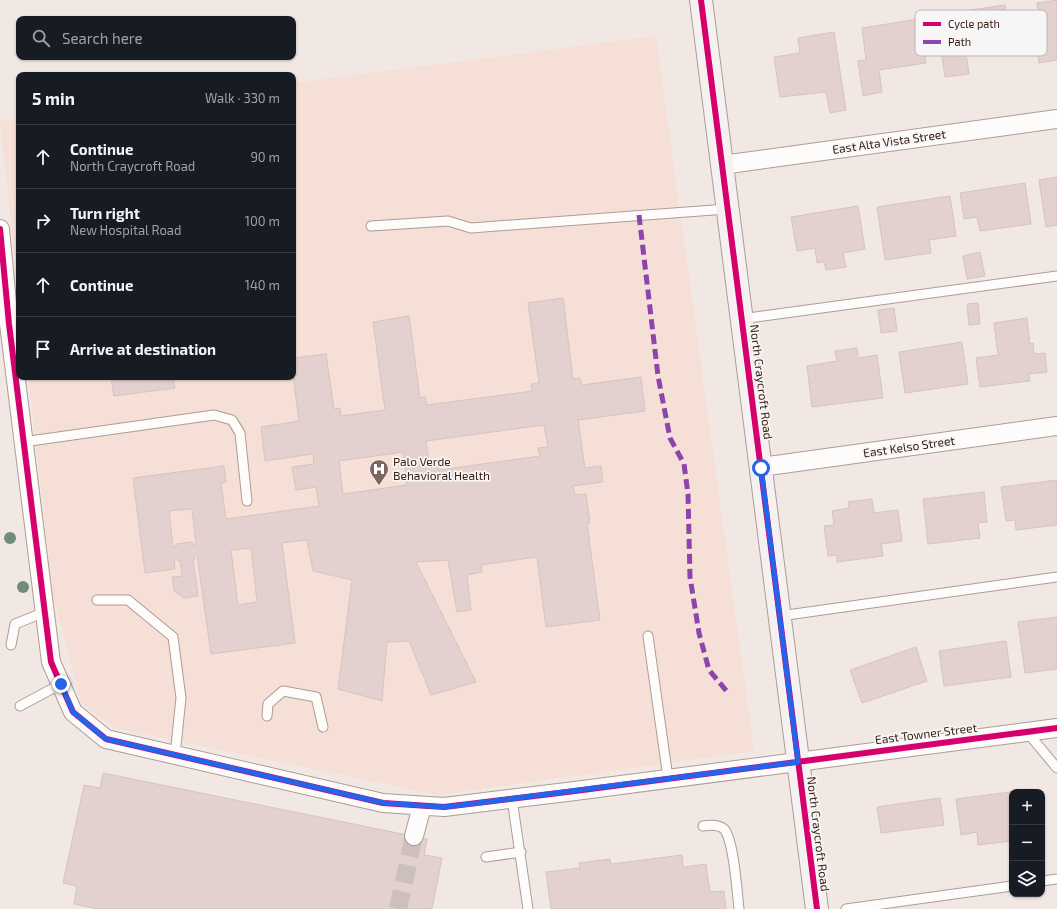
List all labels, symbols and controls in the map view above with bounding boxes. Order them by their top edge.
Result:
legend [915,10,1047,56]
search box [16,16,296,60]
text: Cycle path [948,17,1000,30]
icon: search [30,27,52,49]
text: Search here [62,29,143,47]
text: Path [948,35,971,48]
text: 5 min [32,88,75,108]
text: Walk · 330 m [205,90,280,106]
street label: East Alta Vista Street [831,126,947,156]
text: Continue [70,140,133,158]
icon: ahead [32,146,54,168]
text: 90 m [250,149,280,165]
text: North Craycroft Road [70,158,195,174]
text: Turn right [70,204,140,222]
icon: right [32,210,54,232]
text: 100 m [245,213,280,229]
text: New Hospital Road [70,222,181,238]
icon: ahead [32,274,54,296]
text: Continue [70,276,133,294]
text: 140 m [245,277,280,293]
street label: North Craycroft Road [748,324,776,440]
icon: arrive [32,338,54,360]
text: Arrive at destination [70,340,216,358]
street label: East Kelso Street [862,433,956,459]
place label: Palo Verde Behavioral Health [393,454,490,482]
hospital icon: Palo Verde Behavioral Health [368,458,390,486]
route start [752,459,770,477]
route end [52,675,70,693]
street label: East Towner Street [874,720,978,746]
street label: North Craycroft Road [805,776,833,892]
map controls [1009,789,1045,897]
button: + [1009,789,1045,825]
button: − [1009,825,1045,861]
button: layers [1009,861,1045,897]

